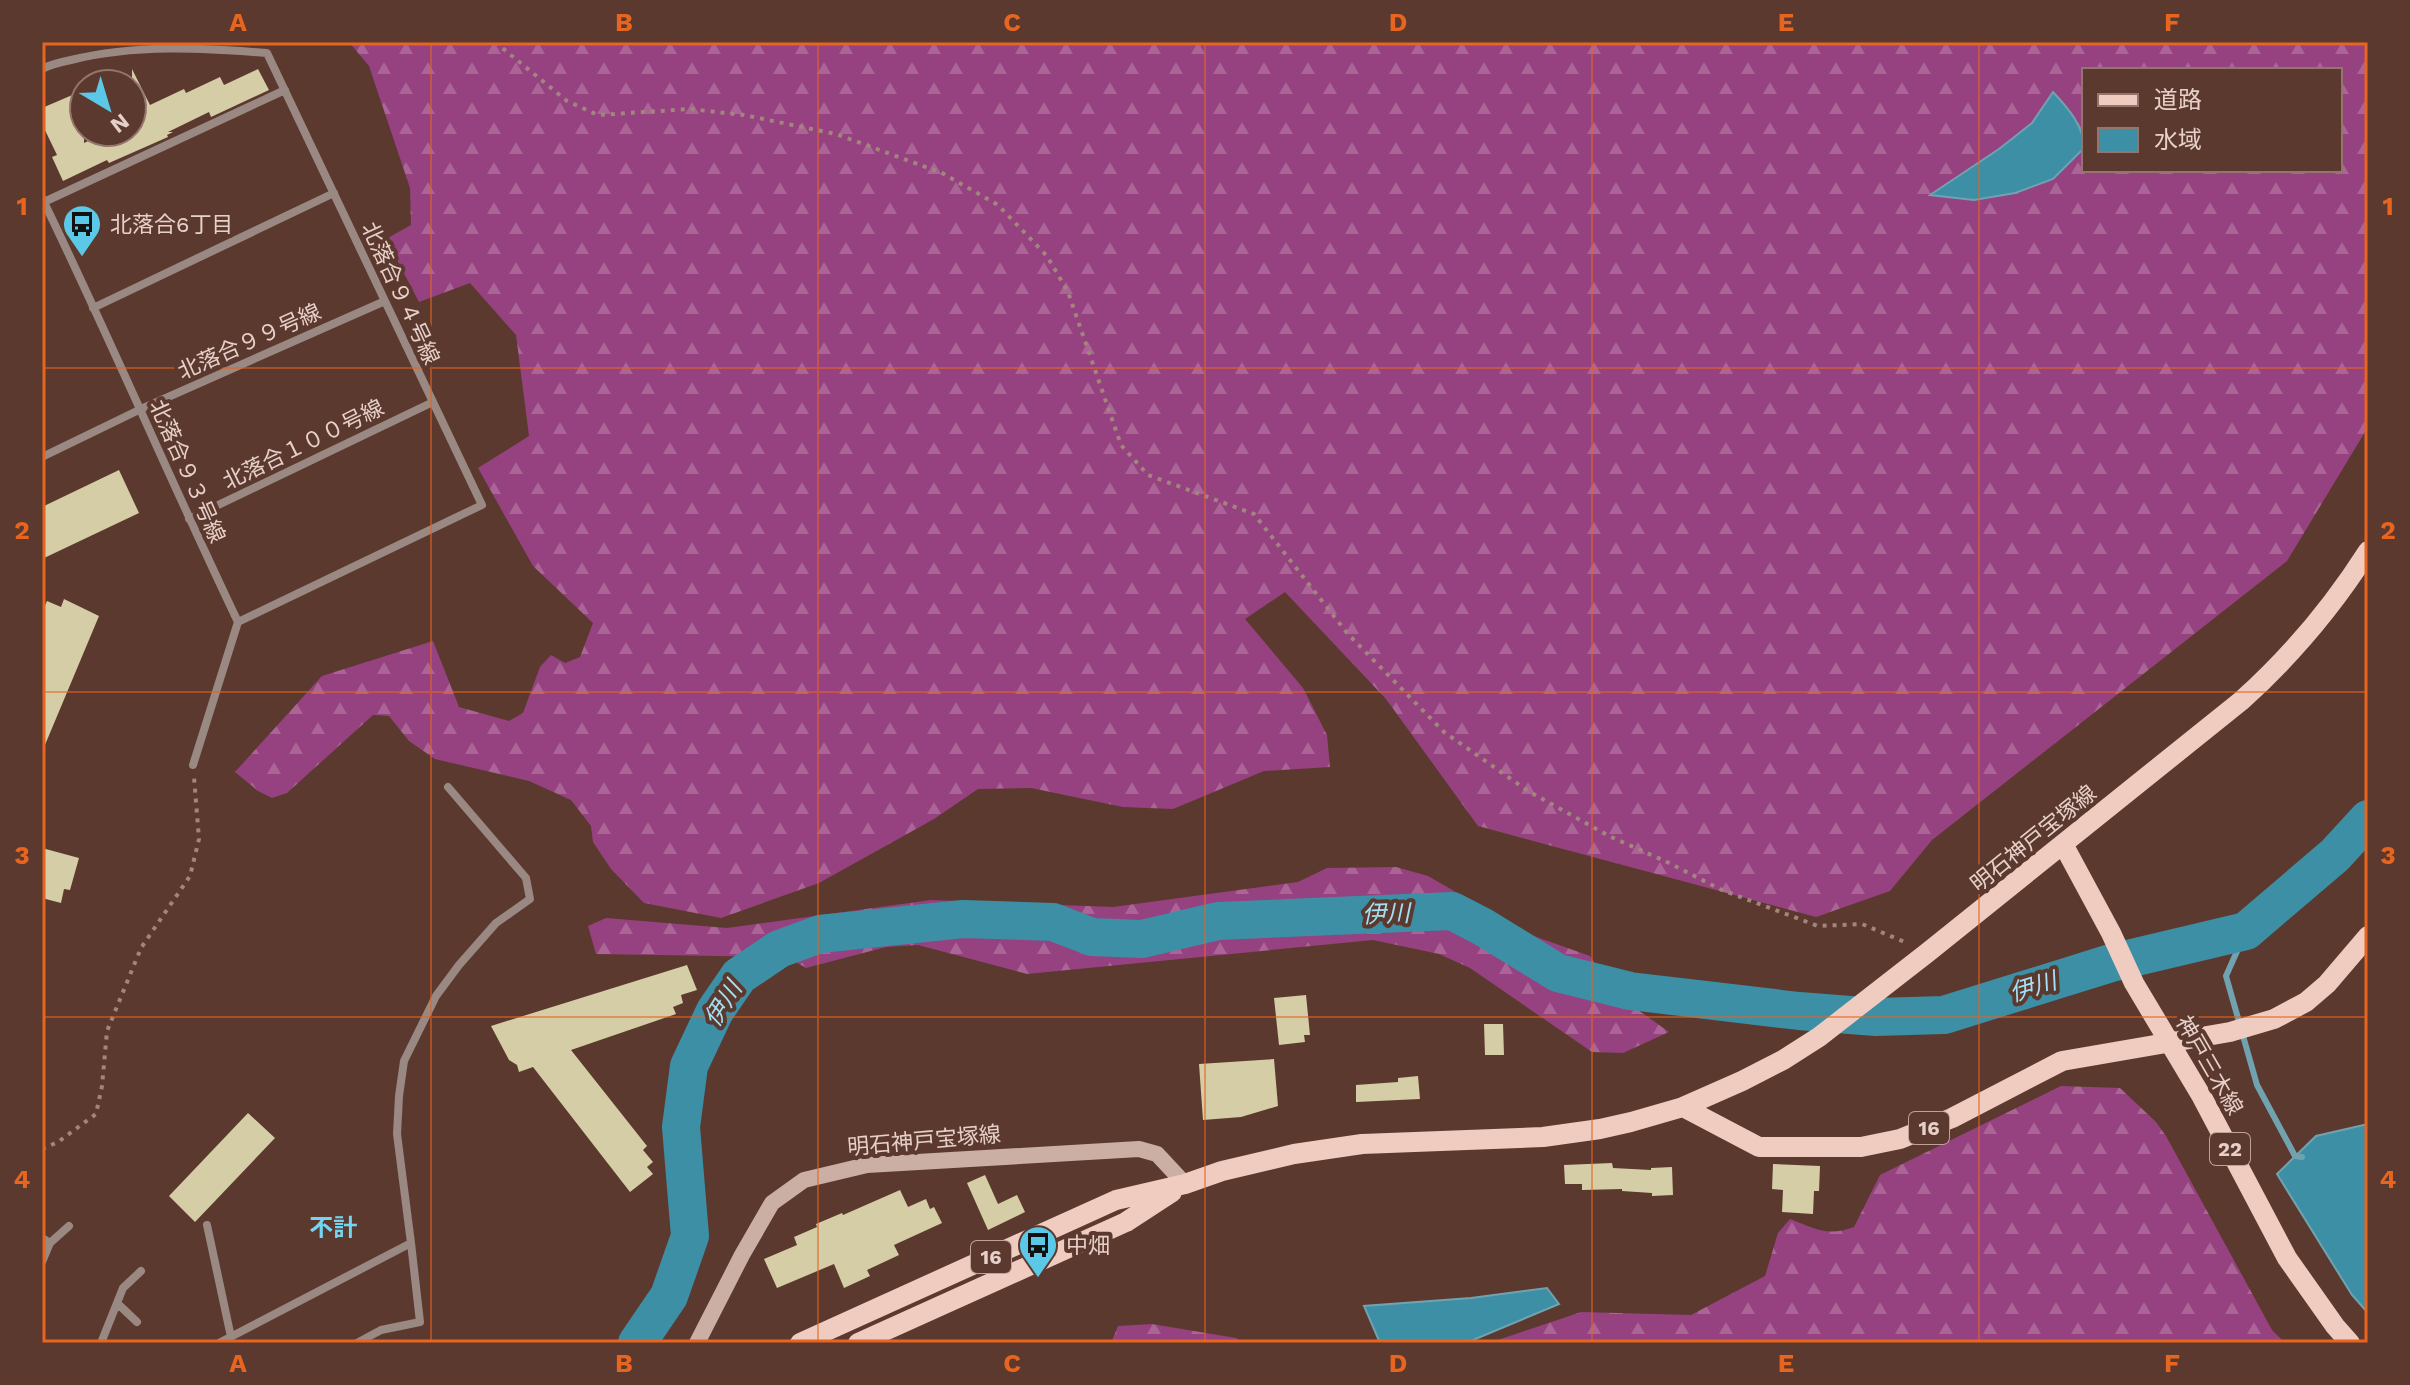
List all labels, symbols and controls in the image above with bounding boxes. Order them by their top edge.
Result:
text: A [229,7,247,37]
text: B [615,7,633,37]
text: C [1003,7,1021,37]
text: D [1389,7,1407,37]
text: E [1778,7,1794,37]
text: F [2164,7,2180,37]
north arrow [68,68,148,148]
legend [2082,68,2342,172]
text: 道路 [2154,86,2202,114]
text: N [106,108,134,138]
text: 水域 [2154,126,2202,154]
text: 1 [16,191,28,221]
text: 1 [2382,191,2394,221]
bus stop icon: 北落合6丁目 [61,203,103,258]
place label: 北落合6丁目 [110,212,233,237]
street label: 北落合９４号線 [357,218,444,368]
street label: 北落合９９号線 [174,299,325,384]
street label: 北落合１００号線 [219,395,388,494]
street label: 北落合９３号線 [145,396,230,547]
text: 2 [14,515,30,545]
text: 2 [2380,515,2396,545]
street label: 明石神戸宝塚線 [1966,780,2101,897]
text: 3 [14,840,30,870]
text: 3 [2380,840,2396,870]
water label: 伊川 [1362,899,1413,929]
water label: 伊川 [2006,966,2063,1007]
water label: 伊川 [698,974,749,1032]
street label: 神戸三木線 [2171,1011,2248,1119]
road number: 16 [1909,1112,1949,1144]
street label: 明石神戸宝塚線 [846,1121,1002,1160]
road number: 22 [2210,1133,2250,1165]
text: 4 [14,1164,31,1194]
text: 4 [2380,1164,2397,1194]
district label: 不計 [309,1214,357,1242]
bus stop icon: 中畑 [1017,1224,1059,1279]
place label: 中畑 [1066,1233,1110,1258]
road number: 16 [971,1241,1011,1273]
text: A [229,1348,247,1378]
text: B [615,1348,633,1378]
text: C [1003,1348,1021,1378]
text: D [1389,1348,1407,1378]
text: E [1778,1348,1794,1378]
text: F [2164,1348,2180,1378]

